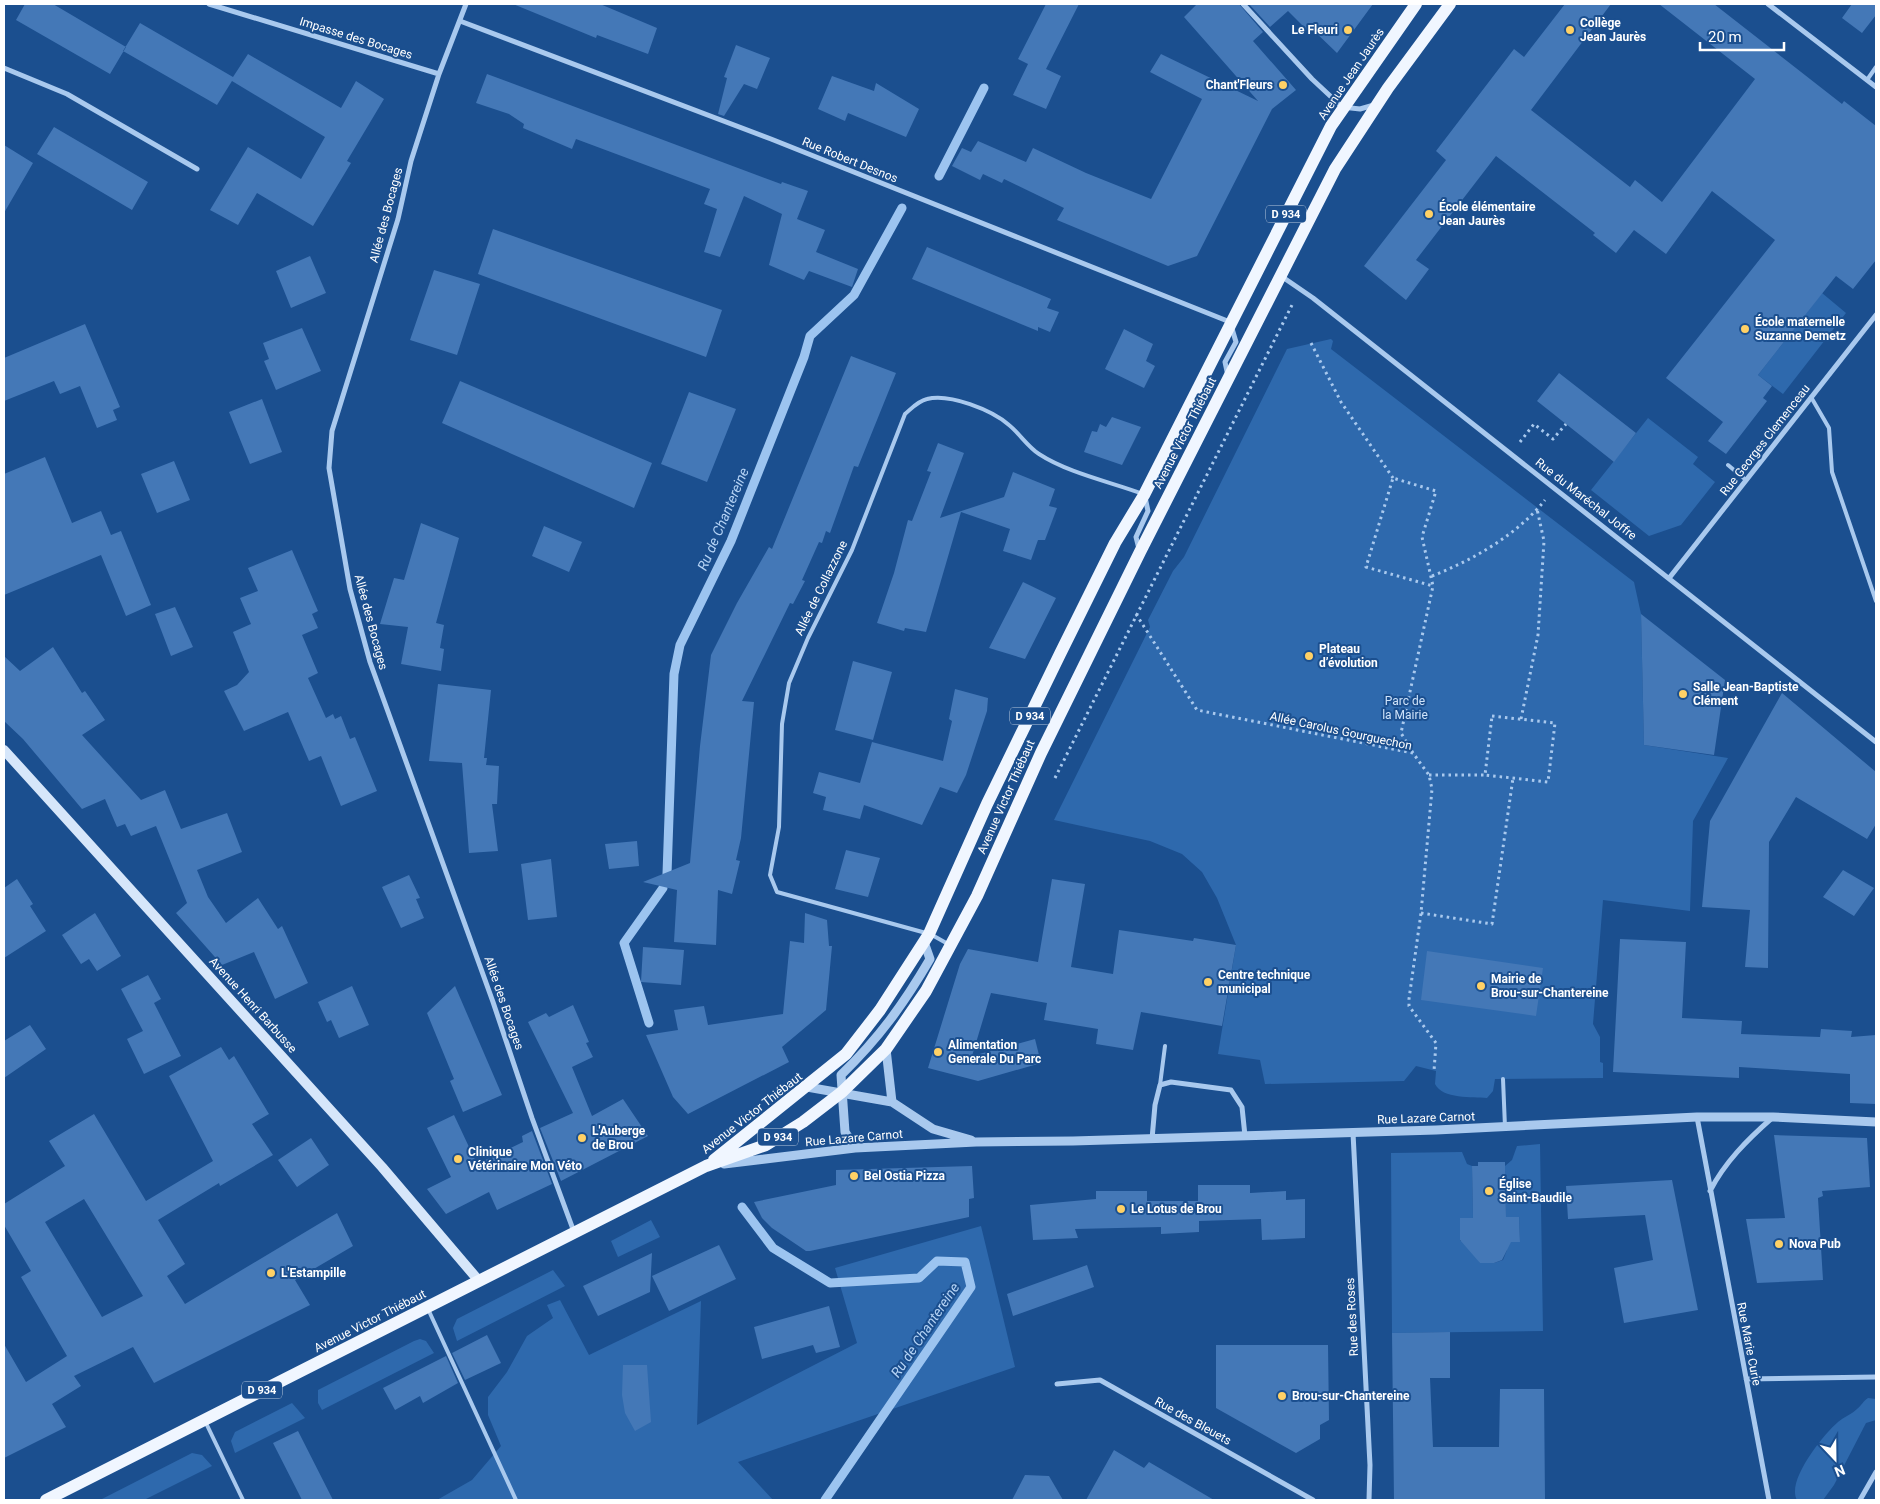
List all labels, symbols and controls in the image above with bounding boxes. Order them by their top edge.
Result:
street label: Impasse des Bocages [298,14,414,62]
place label: Collège Jean Jaurès [1580,16,1646,44]
scale bar [1700,20,1784,52]
place label: Le Fleuri [1292,23,1338,37]
marker: Le Fleuri [1342,24,1354,36]
marker: Collège Jean Jaurès [1564,24,1576,36]
street label: Avenue Jean Jaurès [1315,25,1387,123]
text: 20 m [1708,28,1742,46]
place label: Chant'Fleurs [1206,78,1273,92]
marker: Chant'Fleurs [1277,79,1289,91]
street label: Rue Robert Desnos [800,134,900,186]
street label: Allée des Bocages [367,166,405,264]
place label: École élémentaire Jean Jaurès [1439,199,1536,228]
road number: D 934 [1266,205,1306,222]
marker: École élémentaire Jean Jaurès [1423,208,1435,220]
place label: École maternelle Suzanne Demetz [1755,314,1846,343]
marker: École maternelle Suzanne Demetz [1739,323,1751,335]
street label: Avenue Victor Thiébaut [1151,375,1219,491]
street label: Rue Georges Clemenceau [1717,382,1813,498]
street label: Rue du Maréchal Joffre [1533,455,1639,543]
water label: Ru de Chantereine [694,465,752,573]
street label: Allée de Collazzone [792,538,850,638]
street label: Allée des Bocages [352,573,390,671]
place label: Plateau d’évolution [1319,642,1378,670]
marker: Plateau d’évolution [1303,650,1315,662]
place label: Salle Jean-Baptiste Clément [1693,680,1799,708]
marker: Salle Jean-Baptiste Clément [1677,688,1689,700]
park label: Parc de la Mairie [1382,694,1428,722]
road number: D 934 [1010,708,1050,724]
street label: Allée Carolus Gourguechon [1269,709,1413,753]
street label: Avenue Victor Thiébaut [975,738,1038,856]
street label: Avenue Henri Barbusse [206,954,300,1056]
street label: Allée des Bocages [481,954,527,1052]
place label: Centre technique municipal [1218,968,1311,996]
place label: Mairie de Brou-sur-Chantereine [1491,972,1609,1000]
marker: Centre technique municipal [1202,976,1214,988]
marker: Mairie de Brou-sur-Chantereine [1475,980,1487,992]
place label: Alimentation Generale Du Parc [948,1038,1041,1066]
marker: Alimentation Generale Du Parc [932,1046,944,1058]
street label: Avenue Victor Thiébaut [699,1069,805,1156]
street label: Rue Lazare Carnot [1377,1109,1475,1127]
place label: L'Auberge de Brou [592,1124,646,1152]
street label: Rue Lazare Carnot [805,1127,903,1149]
road number: D 934 [758,1128,798,1146]
marker: L'Auberge de Brou [576,1132,588,1144]
place label: Clinique Vétérinaire Mon Véto [468,1145,582,1173]
marker: Clinique Vétérinaire Mon Véto [452,1153,464,1165]
place label: Bel Ostia Pizza [864,1169,945,1183]
marker: Bel Ostia Pizza [848,1170,860,1182]
place label: Église Saint-Baudile [1499,1176,1572,1205]
marker: Église Saint-Baudile [1483,1185,1495,1197]
place label: Le Lotus de Brou [1131,1202,1222,1216]
marker: Le Lotus de Brou [1115,1203,1127,1215]
place label: Nova Pub [1789,1237,1841,1251]
marker: Nova Pub [1773,1238,1785,1250]
place label: L'Estampille [281,1266,346,1280]
marker: L'Estampille [265,1267,277,1279]
street label: Rue des Roses [1343,1277,1361,1357]
water label: Ru de Chantereine [888,1280,962,1380]
street label: Avenue Victor Thiébaut [312,1287,428,1355]
street label: Rue Marie Curie [1734,1301,1764,1387]
road number: D 934 [242,1382,282,1398]
place label: Brou-sur-Chantereine [1292,1389,1410,1403]
marker: Brou-sur-Chantereine [1276,1390,1288,1402]
street label: Rue des Bleuets [1152,1394,1234,1448]
north arrow [1810,1434,1860,1484]
text: N [1832,1462,1847,1480]

